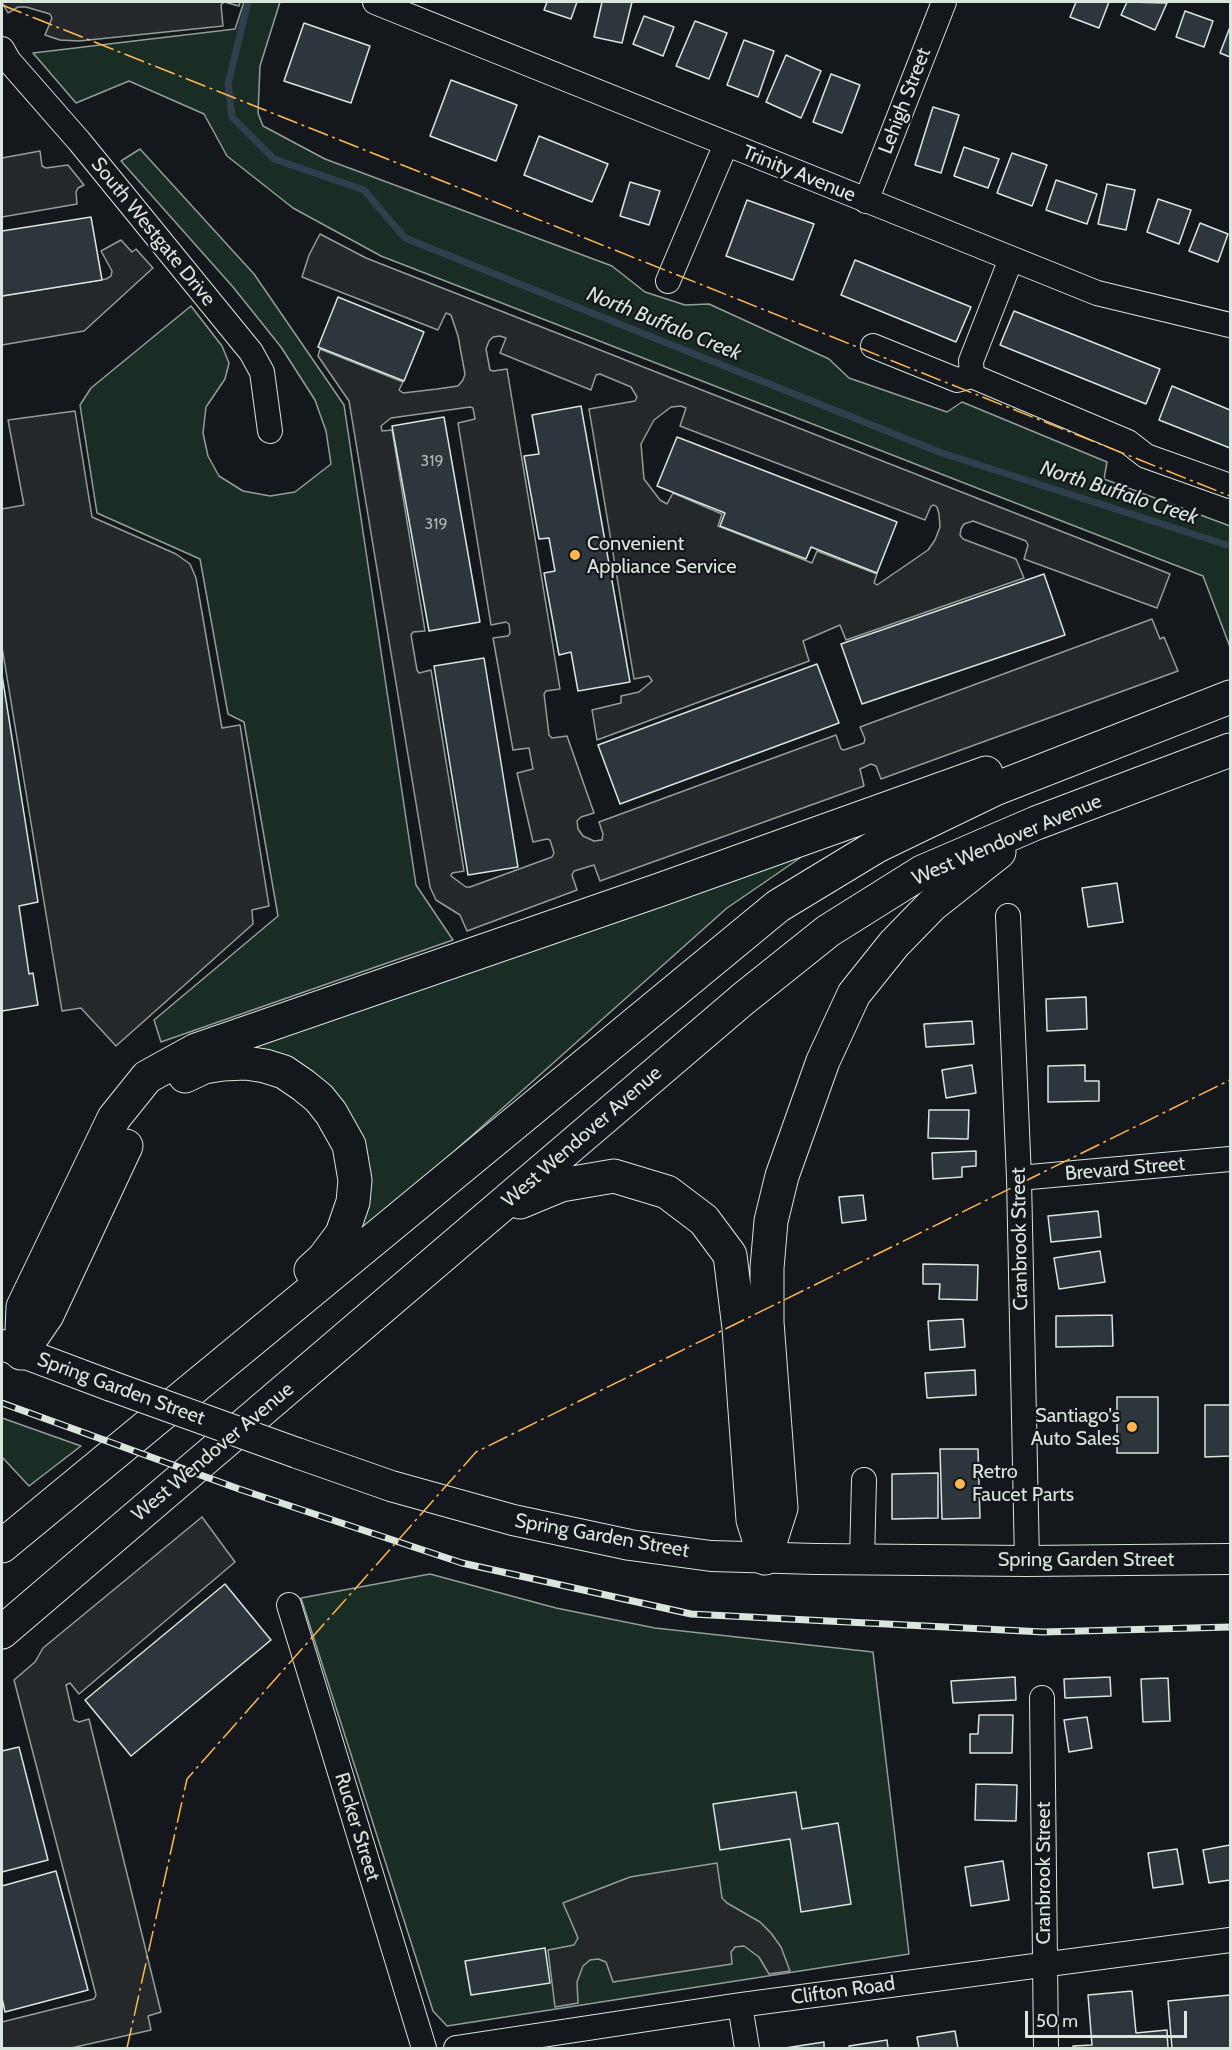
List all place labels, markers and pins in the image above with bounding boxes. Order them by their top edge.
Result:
place label: Convenient Appliance Service [587,532,737,579]
marker: Convenient Appliance Service [568,548,582,562]
place label: Santiago's Auto Sales [1031,1404,1120,1451]
marker: Santiago's Auto Sales [1125,1420,1139,1434]
place label: Retro Faucet Parts [972,1460,1074,1507]
marker: Retro Faucet Parts [953,1477,967,1491]

